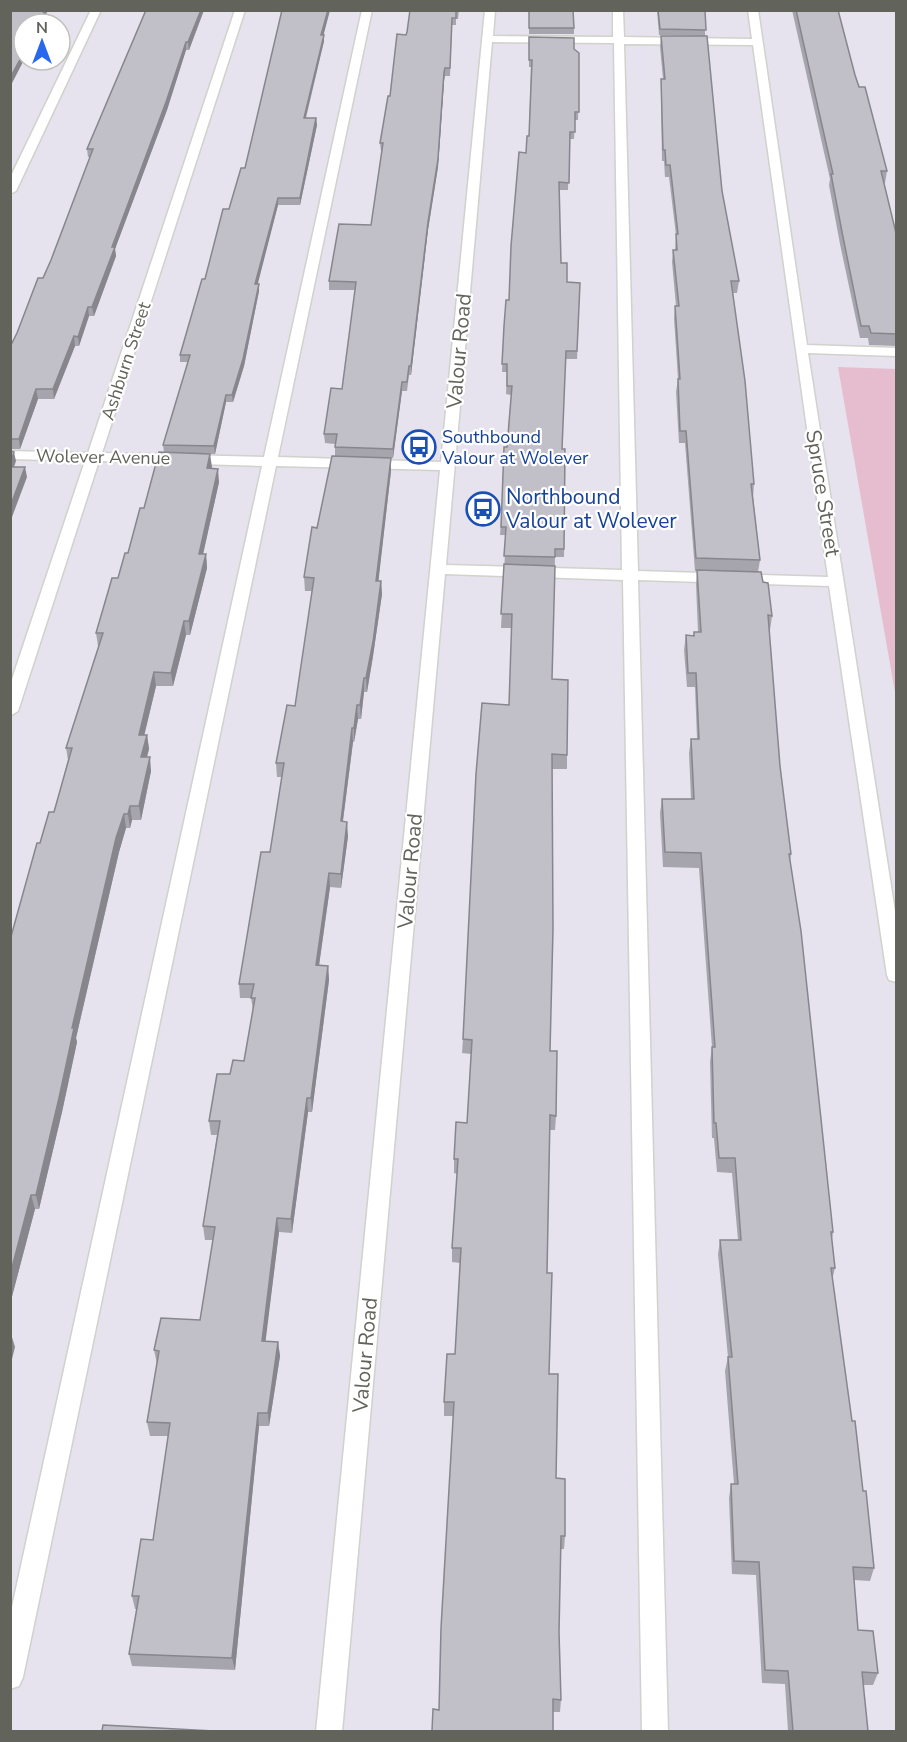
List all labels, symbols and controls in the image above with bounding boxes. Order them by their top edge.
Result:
north arrow [12,12,72,72]
text: N [36,17,48,39]
street label: Valour Road [440,292,478,411]
street label: Ashburn Street [96,298,157,423]
place label: Southbound Valour at Wolever [441,425,589,470]
street label: Spruce Street [799,428,847,559]
bus stop icon: Southbound Valour at Wolever [401,429,437,465]
street label: Wolever Avenue [36,444,170,470]
place label: Northbound Valour at Wolever [505,483,677,535]
bus stop icon: Northbound Valour at Wolever [465,491,501,527]
street label: Valour Road [391,812,429,931]
street label: Valour Road [346,1296,384,1415]

